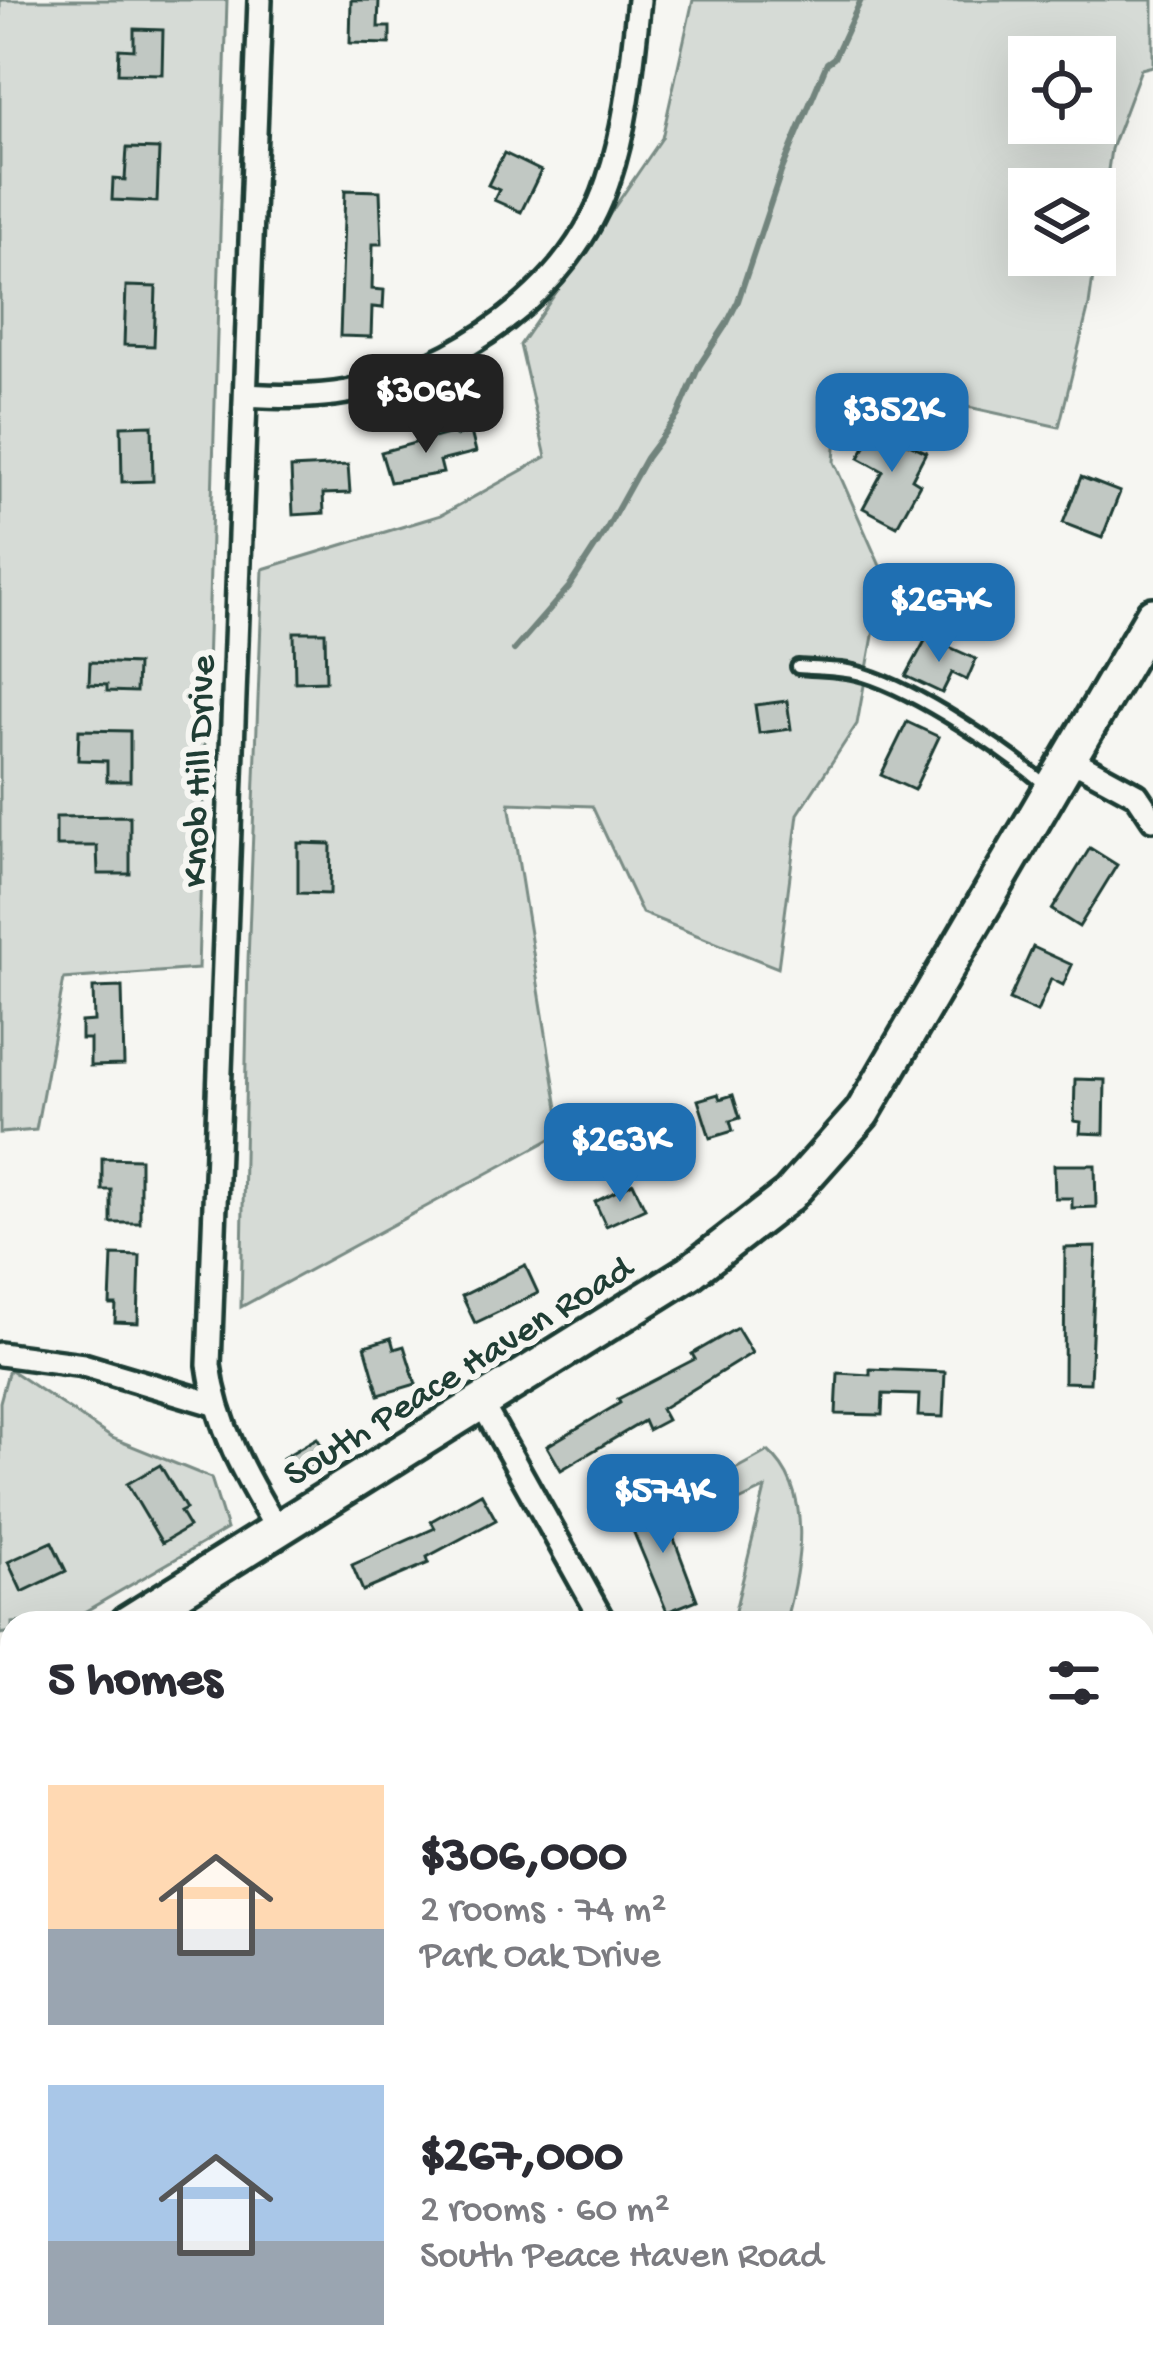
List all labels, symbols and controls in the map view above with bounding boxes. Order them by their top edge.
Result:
map controls [1008,36,1116,276]
button: locate [1008,36,1116,144]
button: layers [1008,168,1116,276]
pin: $306K [342,354,510,456]
text: $306K [375,370,477,416]
pin: $352K [808,373,976,475]
text: $352K [843,389,941,435]
pin: $267K [855,563,1023,665]
text: $267K [890,579,988,625]
street label: Knob Hill Drive [175,654,229,888]
pin: $263K [536,1103,704,1205]
text: $263K [571,1119,669,1165]
street label: South Peace Haven Road [277,1246,645,1500]
pin: $574K [579,1454,747,1556]
text: $574K [614,1470,712,1516]
icon: filters [1041,1650,1107,1716]
text: 5 homes [48,1653,222,1713]
text: $306,000 [420,1829,627,1889]
icon: home [144,1833,288,1977]
text: 2 rooms · 74 m² [420,1889,667,1935]
text: Park Oak Drive [420,1935,660,1981]
text: $267,000 [420,2129,623,2189]
icon: home [144,2133,288,2277]
text: 2 rooms · 60 m² [420,2189,670,2235]
text: South Peace Haven Road [420,2235,823,2281]

